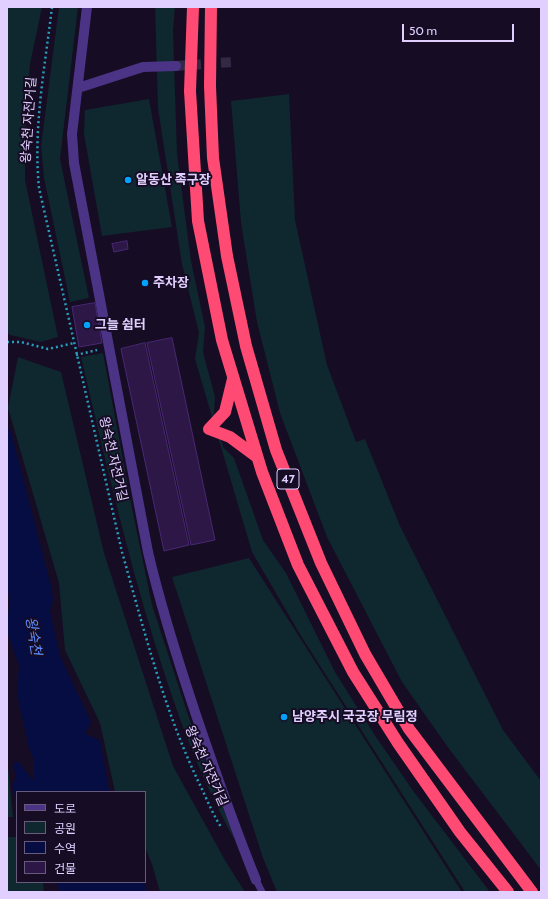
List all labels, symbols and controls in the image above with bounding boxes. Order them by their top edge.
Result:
scale bar [404,16,516,42]
text: 50 m [409,23,437,38]
street label: 왕숙천 자전거길 [18,76,40,164]
place label: 알동산 족구장 [136,172,211,188]
marker: 알동산 족구장 [123,175,133,185]
place label: 주차장 [153,275,189,291]
marker: 주차장 [140,278,150,288]
place label: 그늘 쉼터 [95,317,146,333]
marker: 그늘 쉼터 [82,320,92,330]
street label: 왕숙천 자전거길 [96,415,130,503]
road number: 47 [277,469,299,489]
water label: 왕숙천 [22,616,44,656]
place label: 남양주시 국궁장 무림정 [292,709,417,725]
marker: 남양주시 국궁장 무림정 [279,712,289,722]
street label: 왕숙천 자전거길 [181,723,231,809]
legend [16,791,146,883]
text: 도로 [54,801,76,816]
text: 공원 [54,821,76,836]
text: 수역 [54,841,76,856]
text: 건물 [54,861,76,876]

